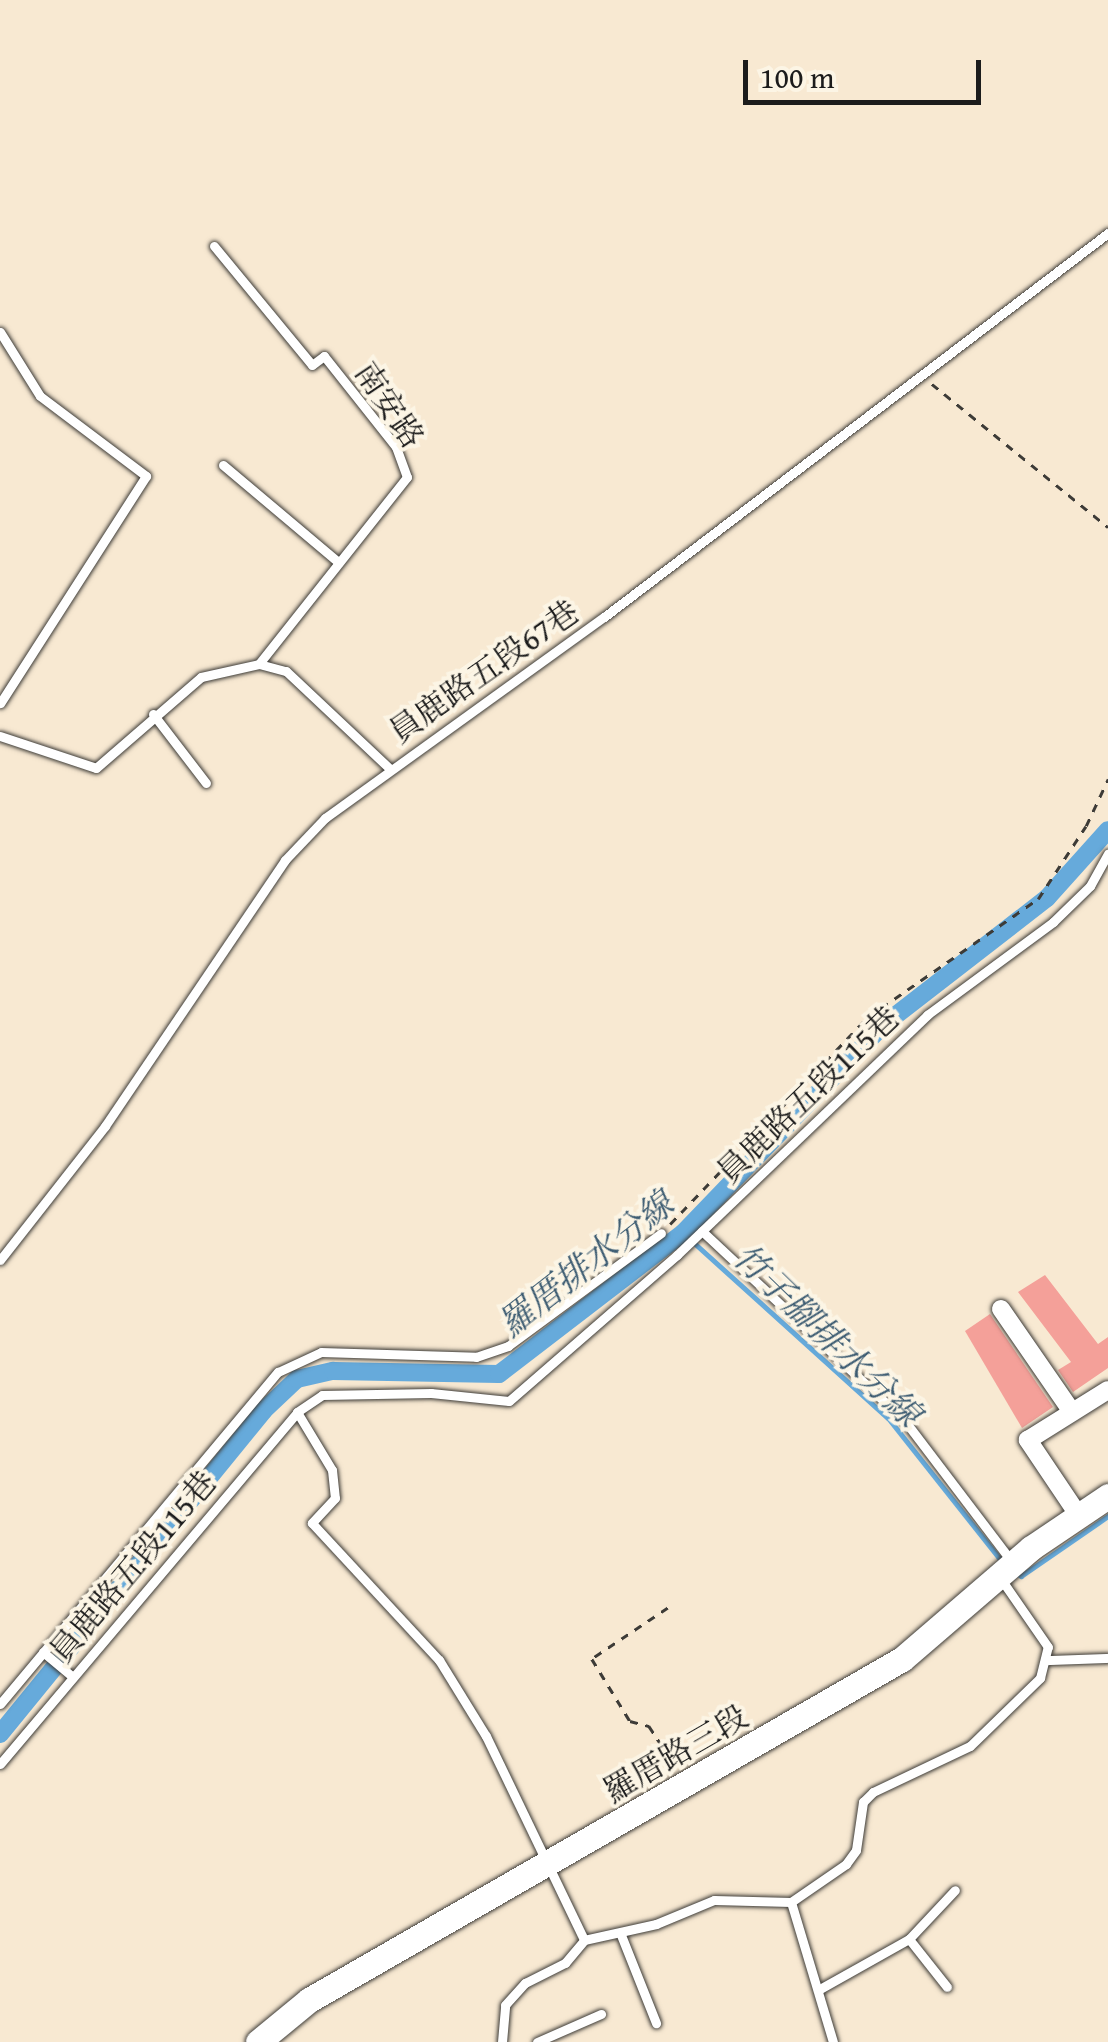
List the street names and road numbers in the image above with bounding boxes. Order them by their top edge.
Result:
street label: 南安路 [346,354,432,456]
street label: 員鹿路五段67巷 [382,592,586,752]
street label: 員鹿路五段115巷 [709,998,907,1192]
street label: 員鹿路五段115巷 [42,1463,224,1671]
street label: 羅厝路三段 [597,1697,755,1811]

